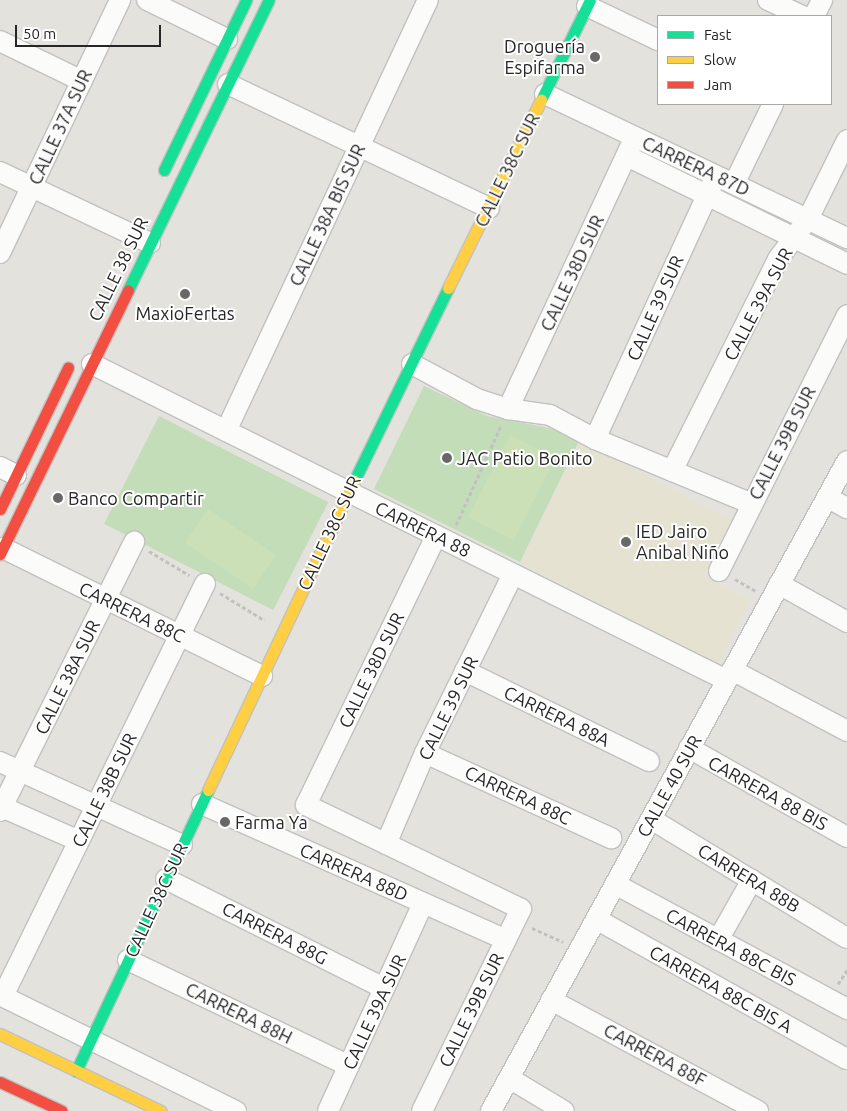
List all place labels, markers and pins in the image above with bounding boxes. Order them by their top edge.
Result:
place label: Droguería Espifarma [504,36,585,78]
marker: Droguería Espifarma [589,51,601,63]
marker: MaxioFertas [179,288,191,300]
place label: MaxioFertas [135,302,235,324]
place label: JAC Patio Bonito [457,447,593,469]
marker: JAC Patio Bonito [441,452,453,464]
place label: Banco Compartir [68,487,204,509]
marker: Banco Compartir [52,492,64,504]
place label: IED Jairo Anibal Niño [636,521,729,564]
marker: IED Jairo Anibal Niño [620,536,632,548]
place label: Farma Ya [235,811,308,833]
marker: Farma Ya [219,816,231,828]

